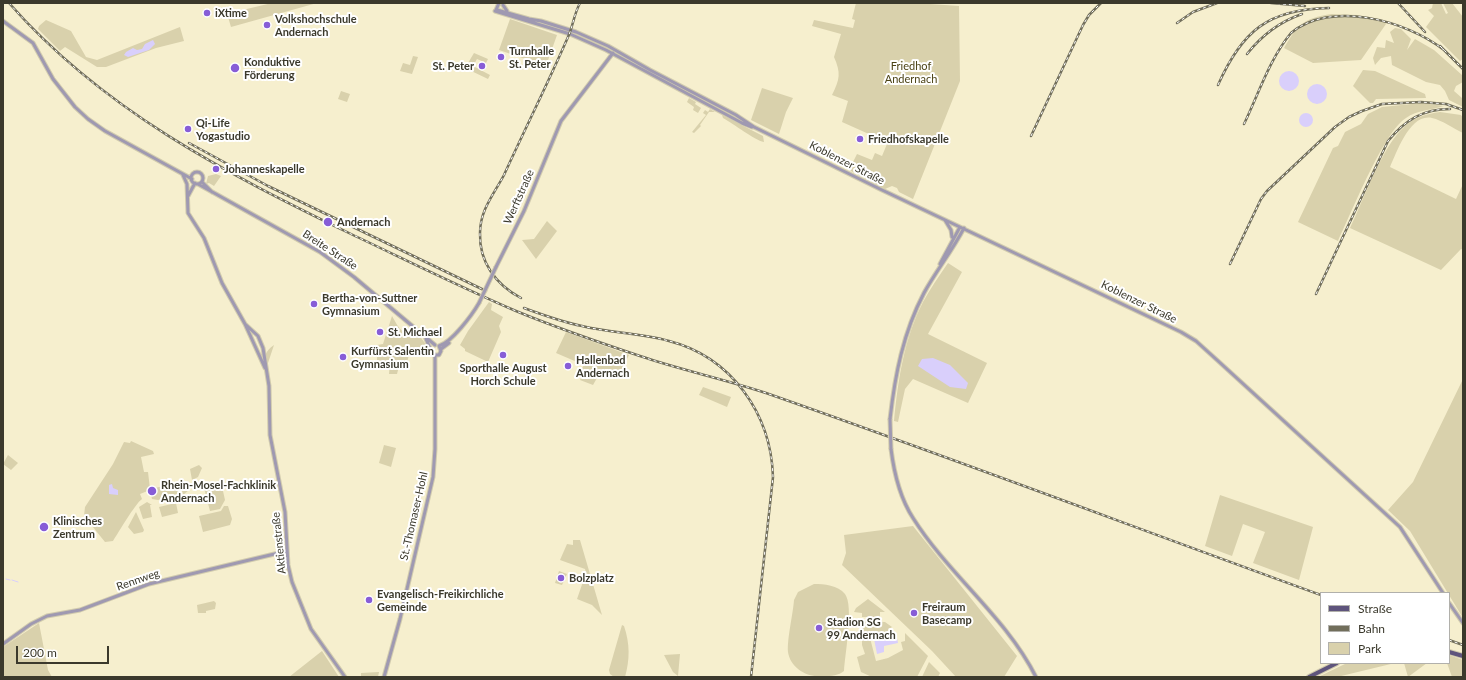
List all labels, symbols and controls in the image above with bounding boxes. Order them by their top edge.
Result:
place label: iXtime [215,6,247,20]
marker: iXtime [202,8,212,18]
place label: Volkshochschule Andernach [275,12,357,38]
marker: Volkshochschule Andernach [262,20,272,30]
place label: Turnhalle St. Peter [509,44,554,70]
marker: Turnhalle St. Peter [496,52,506,62]
place label: Konduktive Förderung [244,55,301,81]
place label: St. Peter [432,59,474,73]
park label: Friedhof Andernach [885,59,937,85]
marker: St. Peter [477,61,487,71]
marker: Konduktive Förderung [229,62,241,74]
place label: Qi-Life Yogastudio [196,116,250,142]
marker: Qi-Life Yogastudio [183,124,193,134]
place label: Friedhofskapelle [868,132,949,146]
marker: Friedhofskapelle [855,134,865,144]
street label: Koblenzer Straße [807,138,887,188]
place label: Johanneskapelle [224,162,305,176]
marker: Johanneskapelle [211,164,221,174]
street label: Werftstraße [501,168,537,226]
place label: Andernach [337,215,390,229]
marker: Andernach [322,216,334,228]
street label: Breite Straße [300,227,360,273]
street label: Koblenzer Straße [1099,278,1179,326]
place label: Bertha-von-Suttner Gymnasium [322,291,417,317]
marker: Bertha-von-Suttner Gymnasium [309,299,319,309]
place label: St. Michael [388,325,442,339]
marker: St. Michael [375,327,385,337]
place label: Kurfürst Salentin Gymnasium [351,344,434,370]
marker: Sporthalle August Horch Schule [498,350,508,360]
marker: Kurfürst Salentin Gymnasium [338,352,348,362]
place label: Hallenbad Andernach [576,353,629,379]
place label: Sporthalle August Horch Schule [459,361,547,387]
marker: Hallenbad Andernach [563,361,573,371]
street label: St.-Thomaser-Hohl [397,470,431,562]
place label: Rhein-Mosel-Fachklinik Andernach [161,478,276,504]
marker: Rhein-Mosel-Fachklinik Andernach [146,485,158,497]
street label: Aktienstraße [269,511,289,575]
place label: Klinisches Zentrum [53,514,102,540]
marker: Klinisches Zentrum [38,521,50,533]
street label: Rennweg [115,566,161,594]
place label: Bolzplatz [569,571,614,585]
marker: Bolzplatz [556,573,566,583]
place label: Evangelisch-Freikirchliche Gemeinde [377,587,504,613]
legend [1320,592,1450,664]
marker: Evangelisch-Freikirchliche Gemeinde [364,595,374,605]
place label: Freiraum Basecamp [922,600,972,626]
text: Straße [1358,601,1392,616]
marker: Freiraum Basecamp [909,608,919,618]
place label: Stadion SG 99 Andernach [827,615,896,641]
text: Bahn [1358,621,1385,636]
marker: Stadion SG 99 Andernach [814,623,824,633]
scale bar [18,638,111,664]
text: Park [1358,641,1381,656]
text: 200 m [23,645,57,660]

